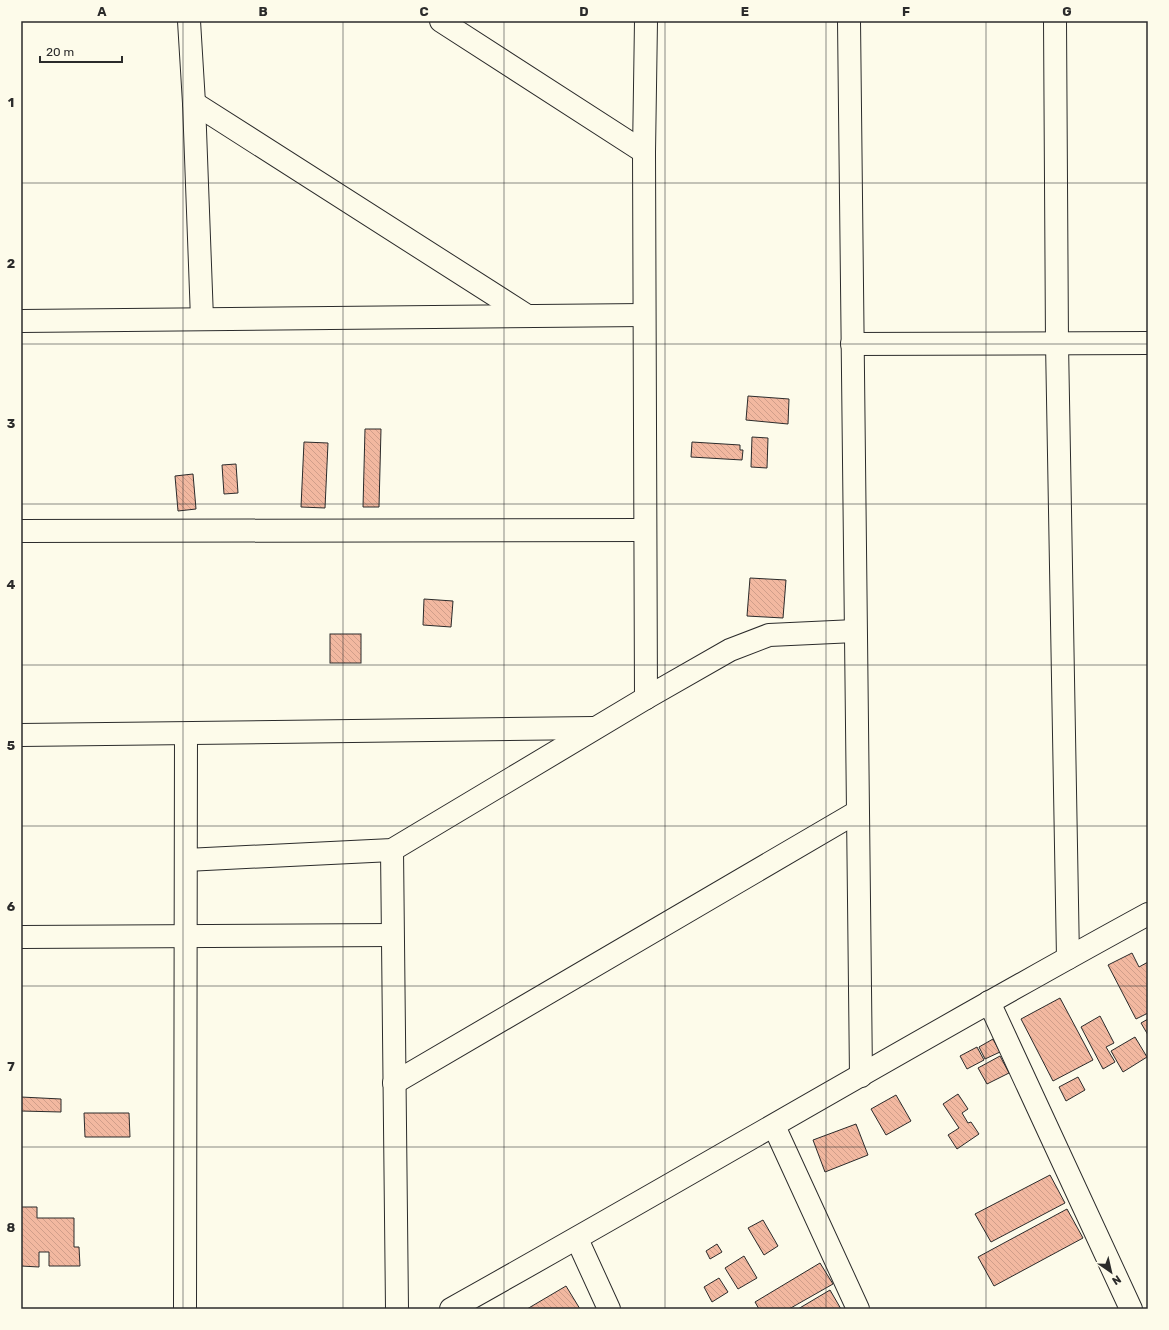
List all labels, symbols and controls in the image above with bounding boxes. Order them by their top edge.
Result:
text: A [97,4,107,19]
text: B [258,4,268,19]
text: C [419,4,429,19]
text: D [579,4,589,19]
text: E [741,4,749,19]
text: F [902,4,910,19]
text: G [1062,4,1072,19]
scale bar [40,38,122,64]
text: 20 m [46,45,74,59]
text: 1 [8,95,14,110]
text: 2 [7,256,15,271]
text: 3 [7,416,16,431]
text: 4 [7,577,16,592]
text: 5 [7,738,15,753]
text: 6 [7,899,16,914]
text: 7 [7,1059,15,1074]
text: 8 [7,1220,16,1235]
north arrow [1091,1252,1131,1292]
text: N [1109,1272,1123,1288]

